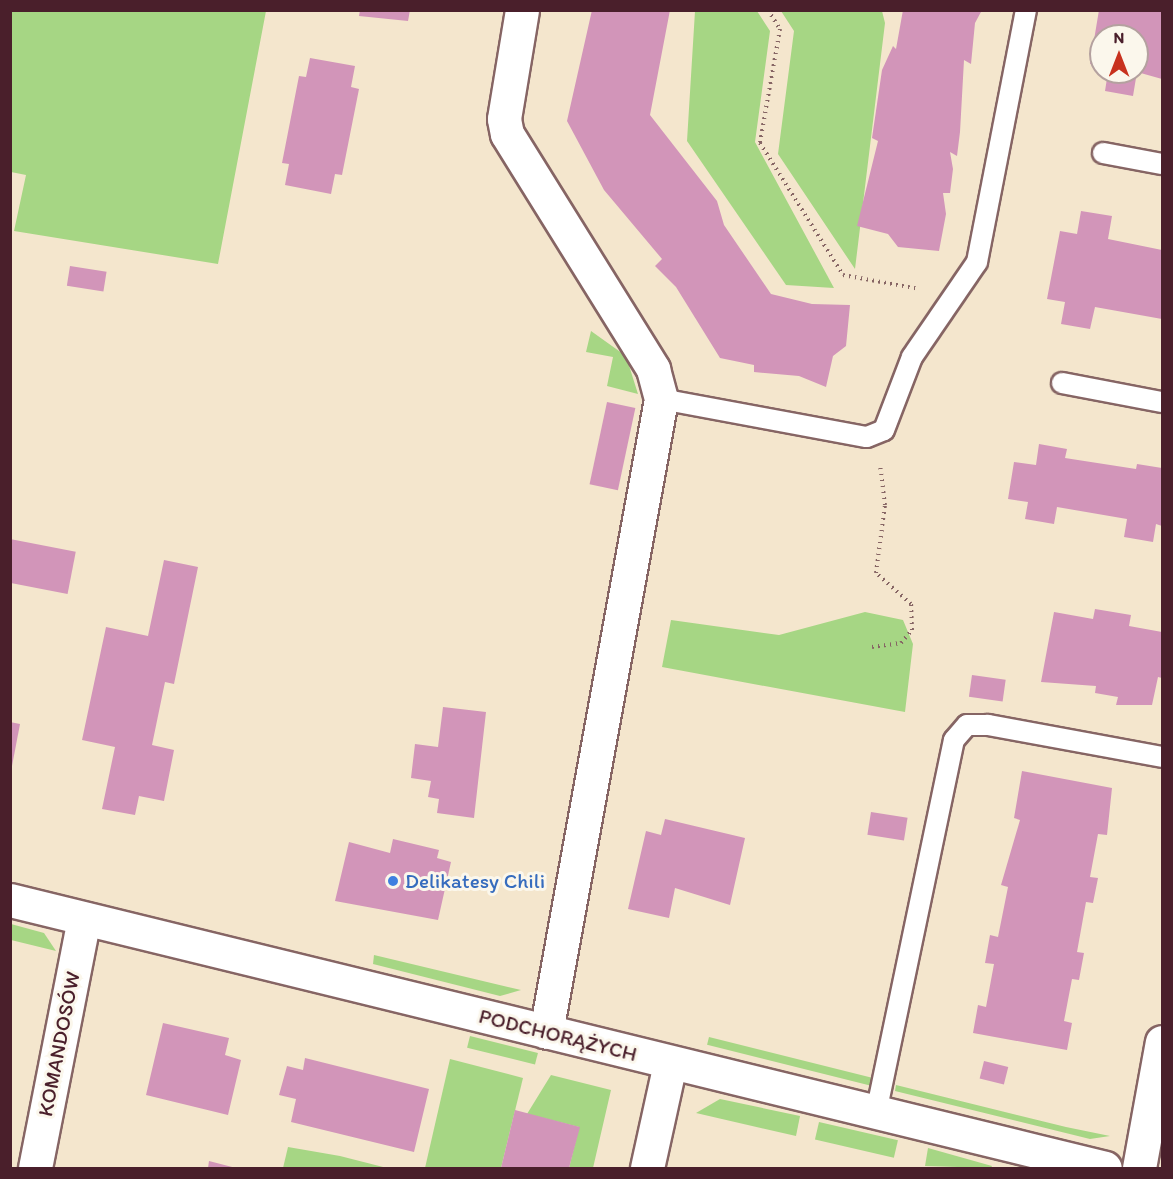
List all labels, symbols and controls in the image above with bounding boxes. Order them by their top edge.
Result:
north arrow [1089,24,1149,84]
text: N [1114,28,1124,47]
place label: Delikatesy Chili [405,868,545,894]
marker: Delikatesy Chili [386,874,400,888]
street label: KOMANDOSÓW [33,969,85,1119]
street label: PODCHORĄŻYCH [476,1003,640,1067]

